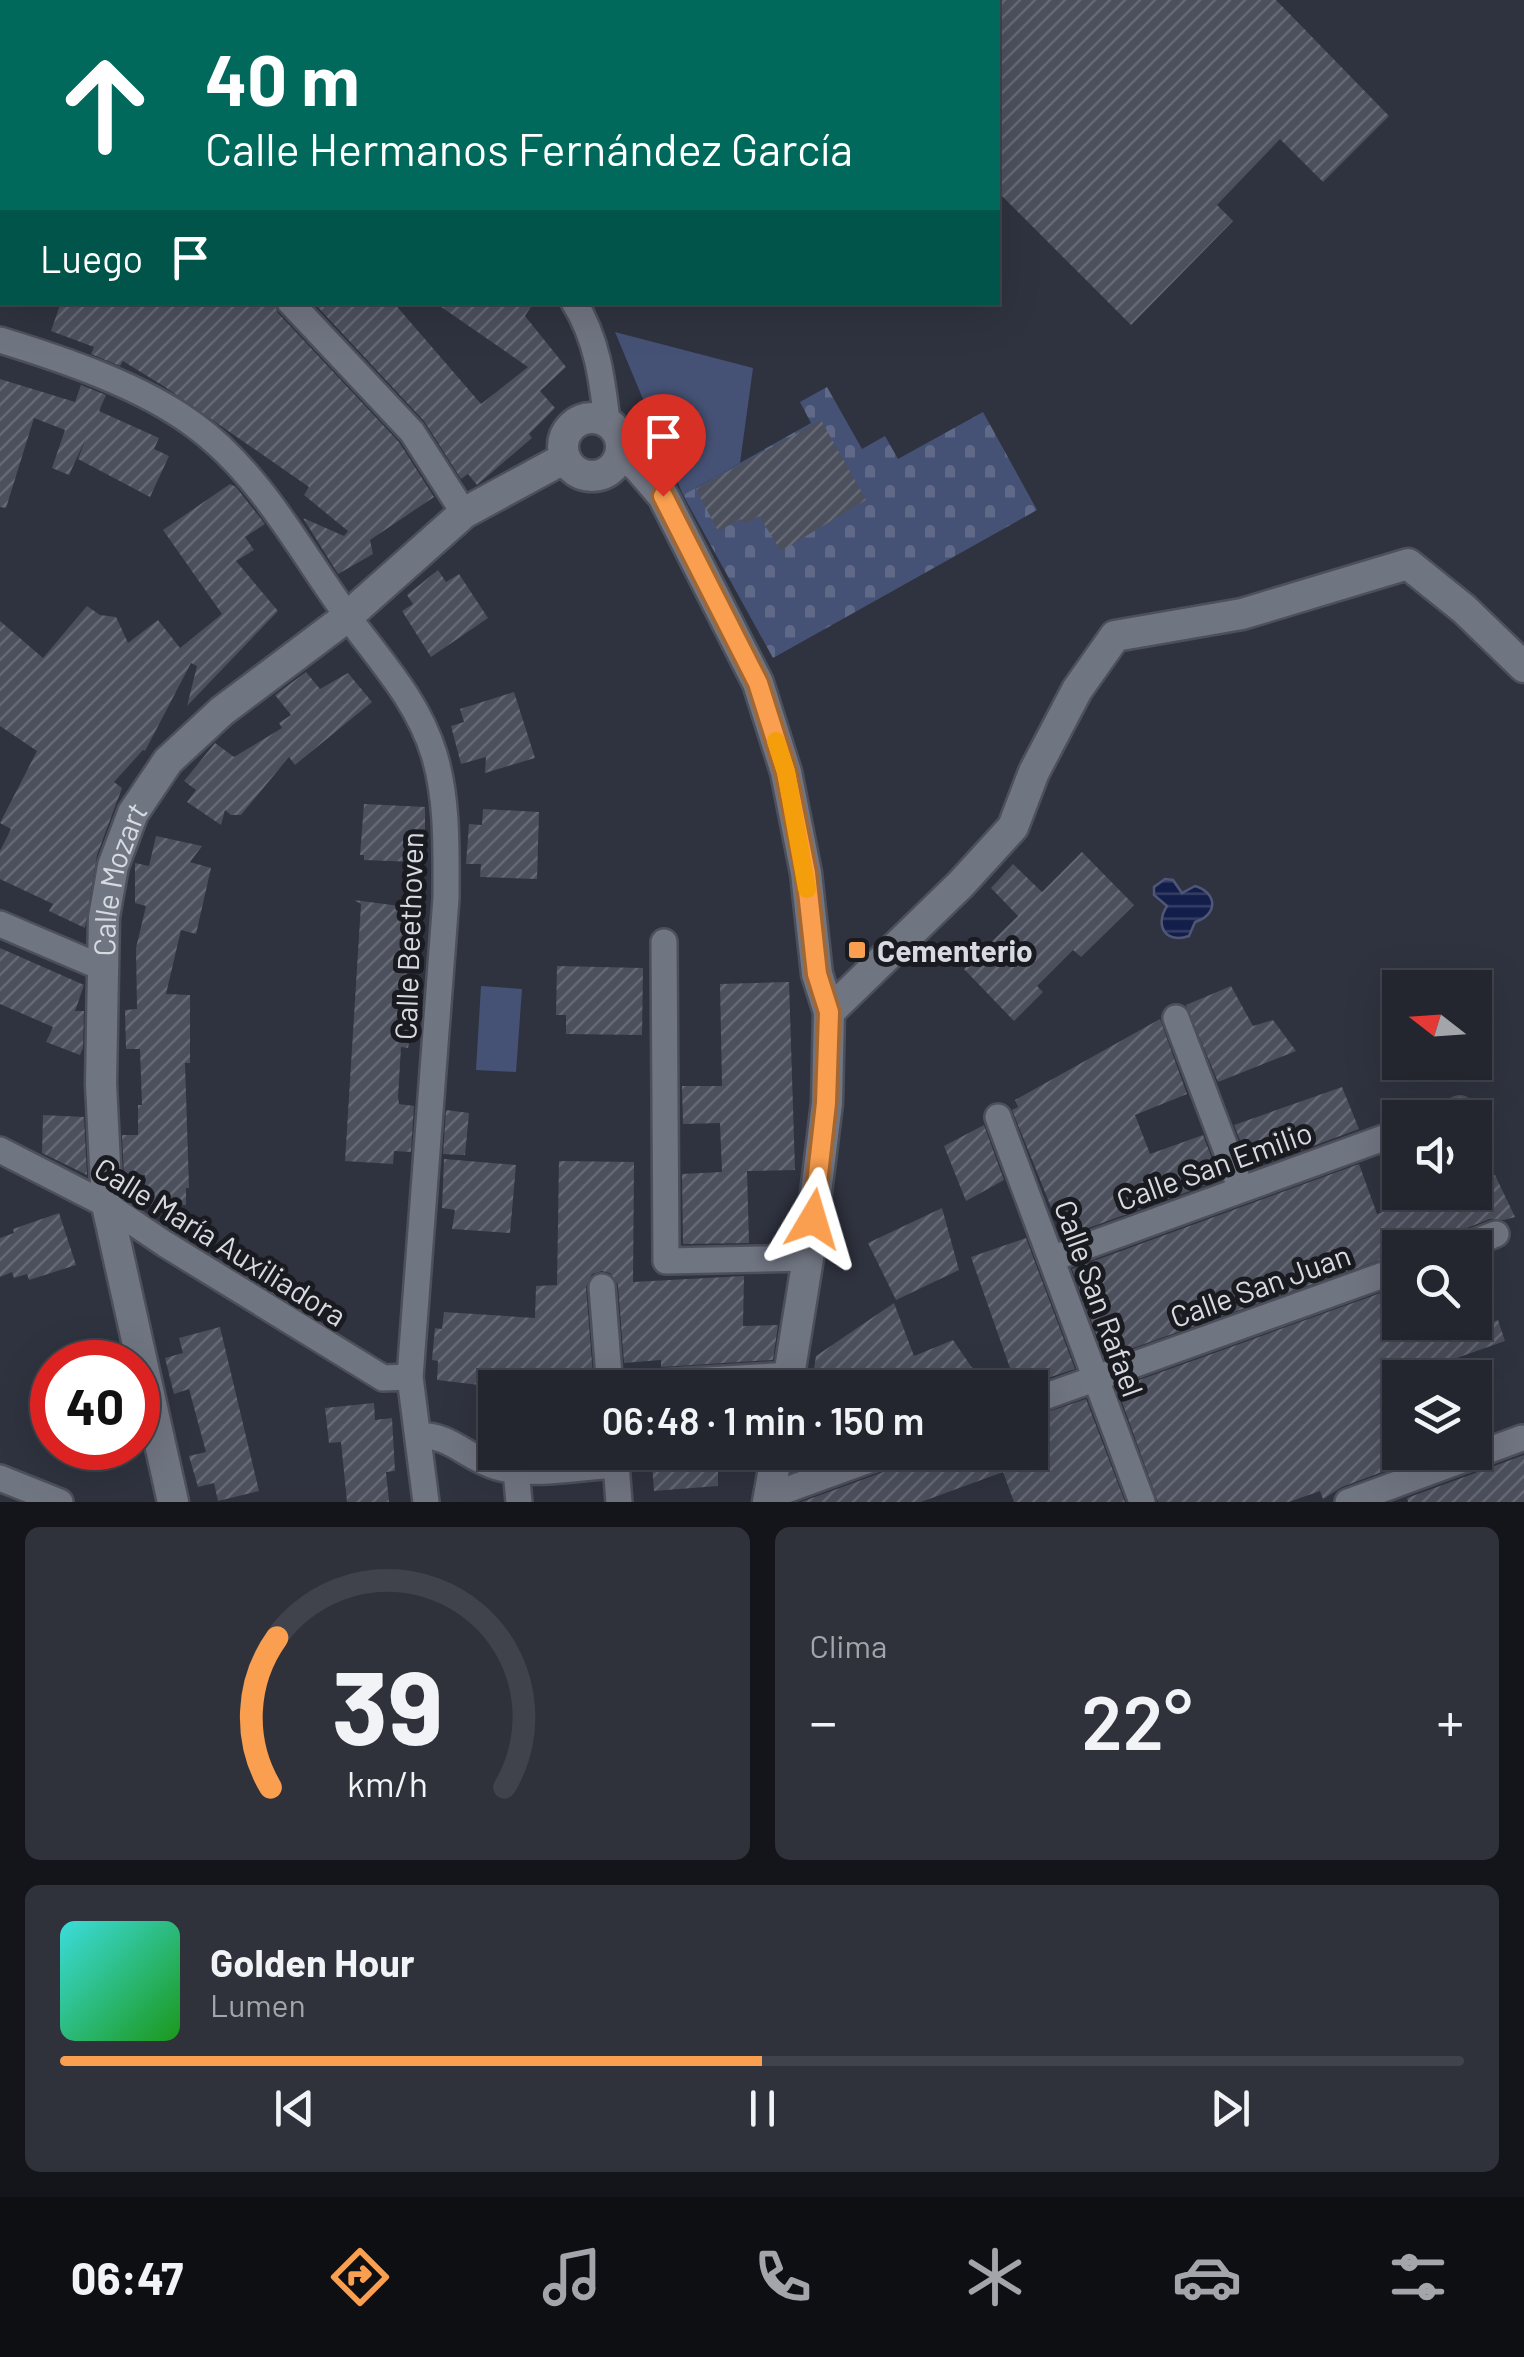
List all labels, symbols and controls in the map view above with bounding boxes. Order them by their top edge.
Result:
text: 40 m [205,36,360,120]
icon: ahead [40,40,170,170]
text: Calle Hermanos Fernández García [205,121,853,175]
icon: arrive [163,230,218,285]
text: Luego [40,235,143,281]
pin [621,394,706,497]
icon: arrive [636,409,691,464]
street label: Calle Mozart [85,795,154,957]
street label: Calle Beethoven [386,831,430,1041]
place label: Cementerio [877,932,1033,968]
marker: Cementerio [846,939,868,961]
north arrow [1382,970,1492,1080]
map controls [1382,970,1492,1470]
button: sound [1382,1100,1492,1210]
street label: Calle San Emilio [1111,1113,1317,1217]
street label: Calle María Auxiliadora [89,1149,353,1333]
position arrow [761,1167,865,1271]
street label: Calle San Rafael [1048,1195,1152,1401]
button: search [1382,1230,1492,1340]
street label: Calle San Juan [1165,1236,1355,1334]
speed limit sign: 40 [30,1340,160,1470]
button: layers [1382,1360,1492,1470]
text: 06:48 · 1 min · 150 m [602,1397,924,1443]
text: Clima [810,1626,887,1664]
text: 39 [332,1641,443,1766]
text: 22° [1081,1675,1192,1765]
text: − [810,1687,837,1753]
text: + [1436,1687,1464,1753]
text: km/h [347,1761,428,1804]
text: Golden Hour [210,1939,415,1985]
text: Lumen [210,1985,306,2023]
icon: previous [267,2081,322,2136]
icon: pause [735,2081,790,2136]
icon: next [1203,2081,1258,2136]
icon: directions [325,2242,395,2312]
icon: music [537,2242,607,2312]
icon: phone [748,2242,818,2312]
icon: climate [960,2242,1030,2312]
icon: car [1172,2242,1242,2312]
icon: filters [1383,2242,1453,2312]
text: 06:47 [71,2250,183,2304]

